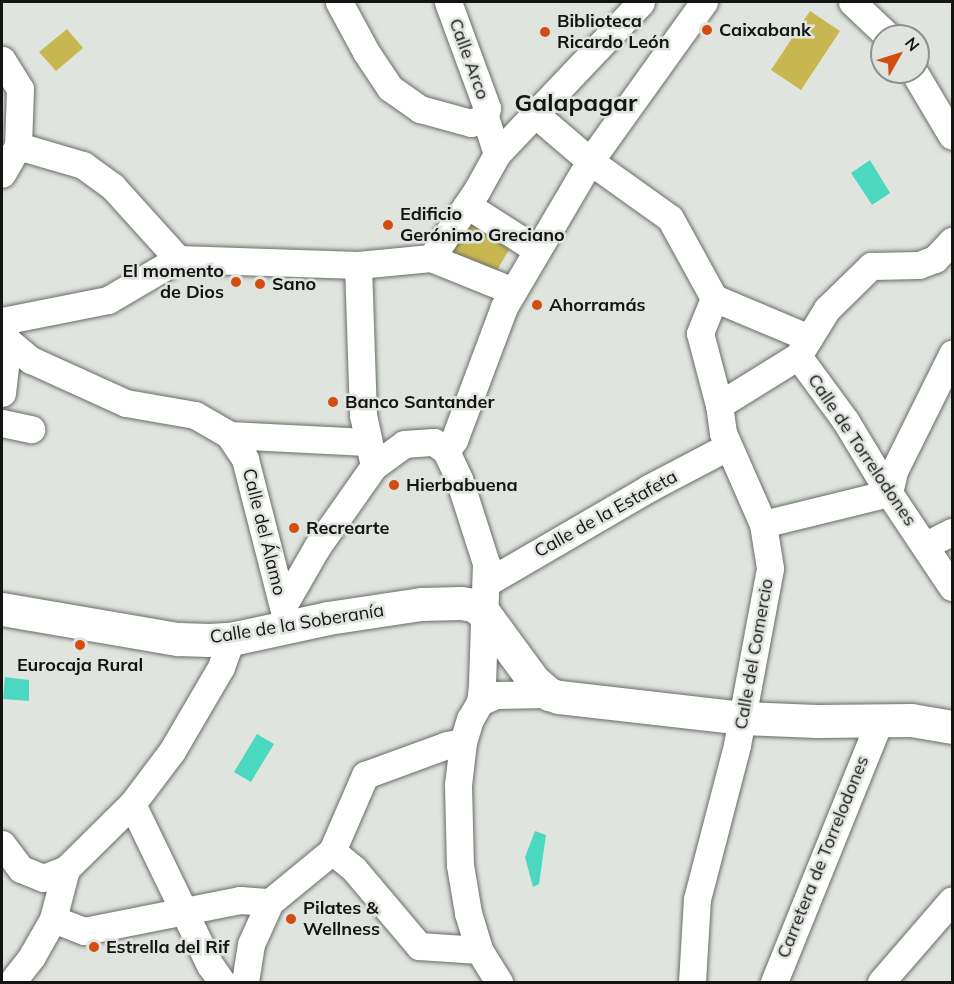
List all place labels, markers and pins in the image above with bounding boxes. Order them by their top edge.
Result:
place label: Biblioteca Ricardo León [557,11,670,54]
place label: Caixabank [719,19,811,41]
marker: Caixabank [700,23,714,37]
marker: Biblioteca Ricardo León [538,25,552,39]
place label: Edificio Gerónimo Greciano [400,204,565,246]
marker: Edificio Gerónimo Greciano [381,218,395,232]
place label: El momento de Dios [123,261,224,304]
place label: Sano [272,273,316,295]
marker: El momento de Dios [229,275,243,289]
marker: Sano [253,277,267,291]
place label: Ahorramás [549,294,646,316]
marker: Ahorramás [530,298,544,312]
place label: Banco Santander [345,391,494,413]
marker: Banco Santander [326,395,340,409]
place label: Hierbabuena [406,474,518,496]
marker: Hierbabuena [387,478,401,492]
place label: Recrearte [306,517,389,539]
marker: Recrearte [287,521,301,535]
marker: Eurocaja Rural [73,638,87,652]
place label: Eurocaja Rural [17,654,143,676]
place label: Pilates & Wellness [303,898,380,940]
marker: Pilates & Wellness [284,912,298,926]
place label: Estrella del Rif [106,936,229,958]
marker: Estrella del Rif [87,940,101,954]

